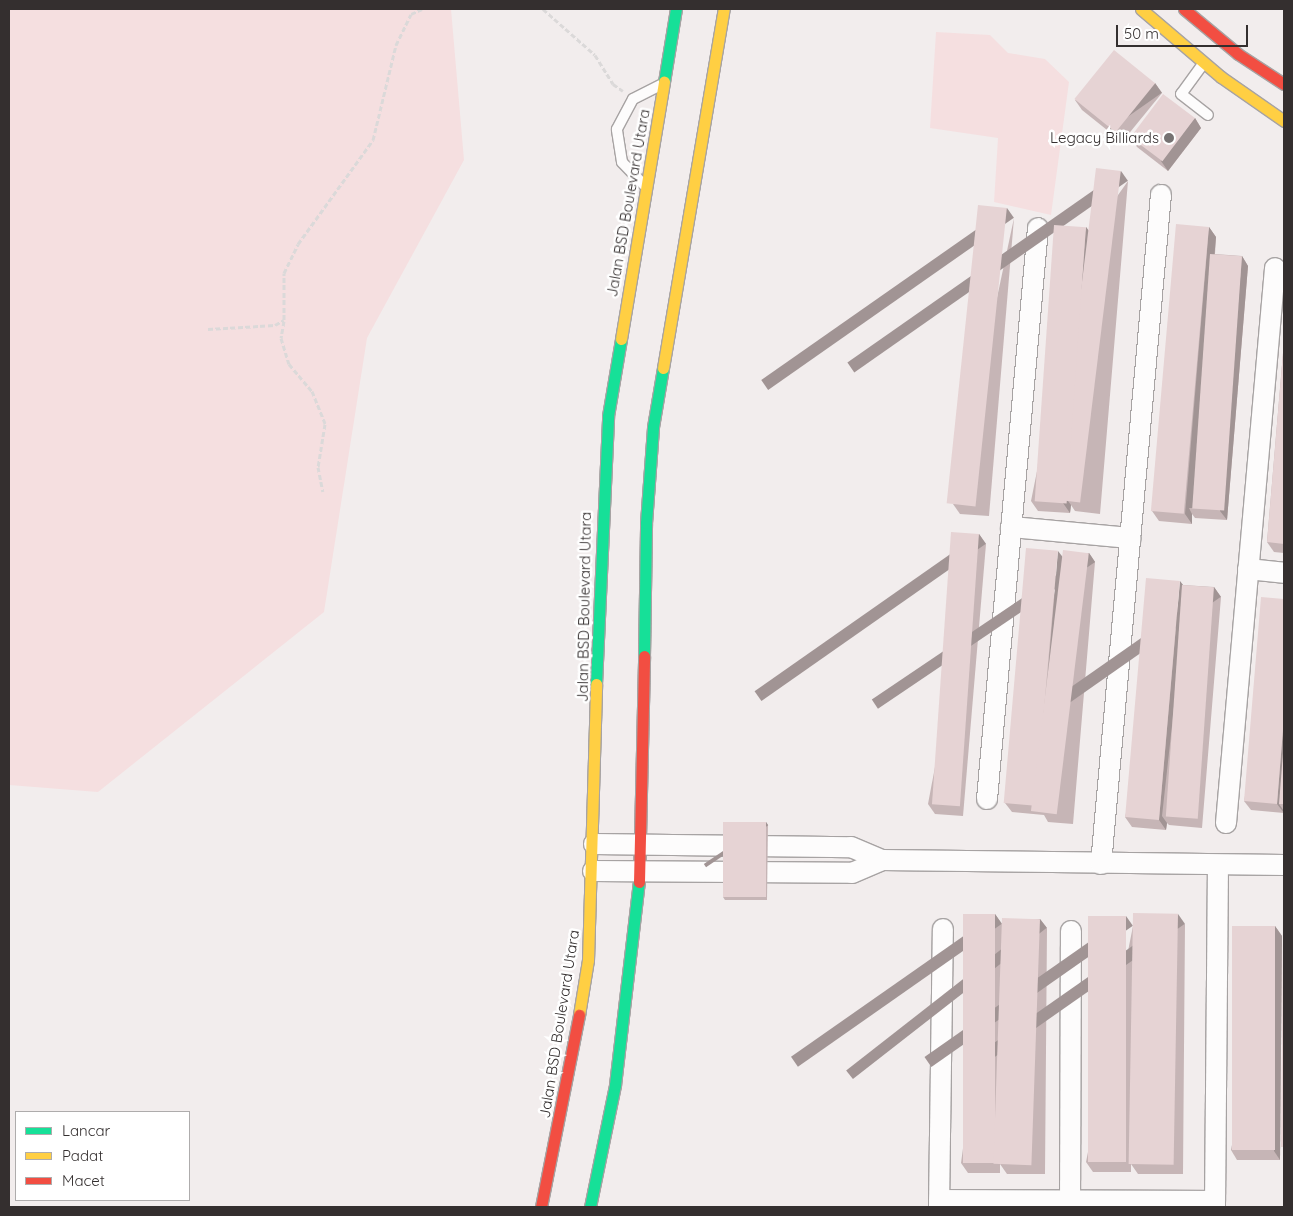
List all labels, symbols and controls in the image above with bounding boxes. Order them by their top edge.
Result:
scale bar [1118,15,1250,47]
text: 50 m [1124,24,1159,43]
street label: Jalan BSD Boulevard Utara [603,108,653,298]
place label: Legacy Billiards [1050,129,1159,147]
marker: Legacy Billiards [1163,132,1175,144]
street label: Jalan BSD Boulevard Utara [573,512,595,702]
street label: Jalan BSD Boulevard Utara [535,929,583,1119]
legend [15,1111,190,1201]
text: Lancar [62,1121,110,1140]
text: Padat [62,1146,103,1165]
text: Macet [62,1171,105,1190]

